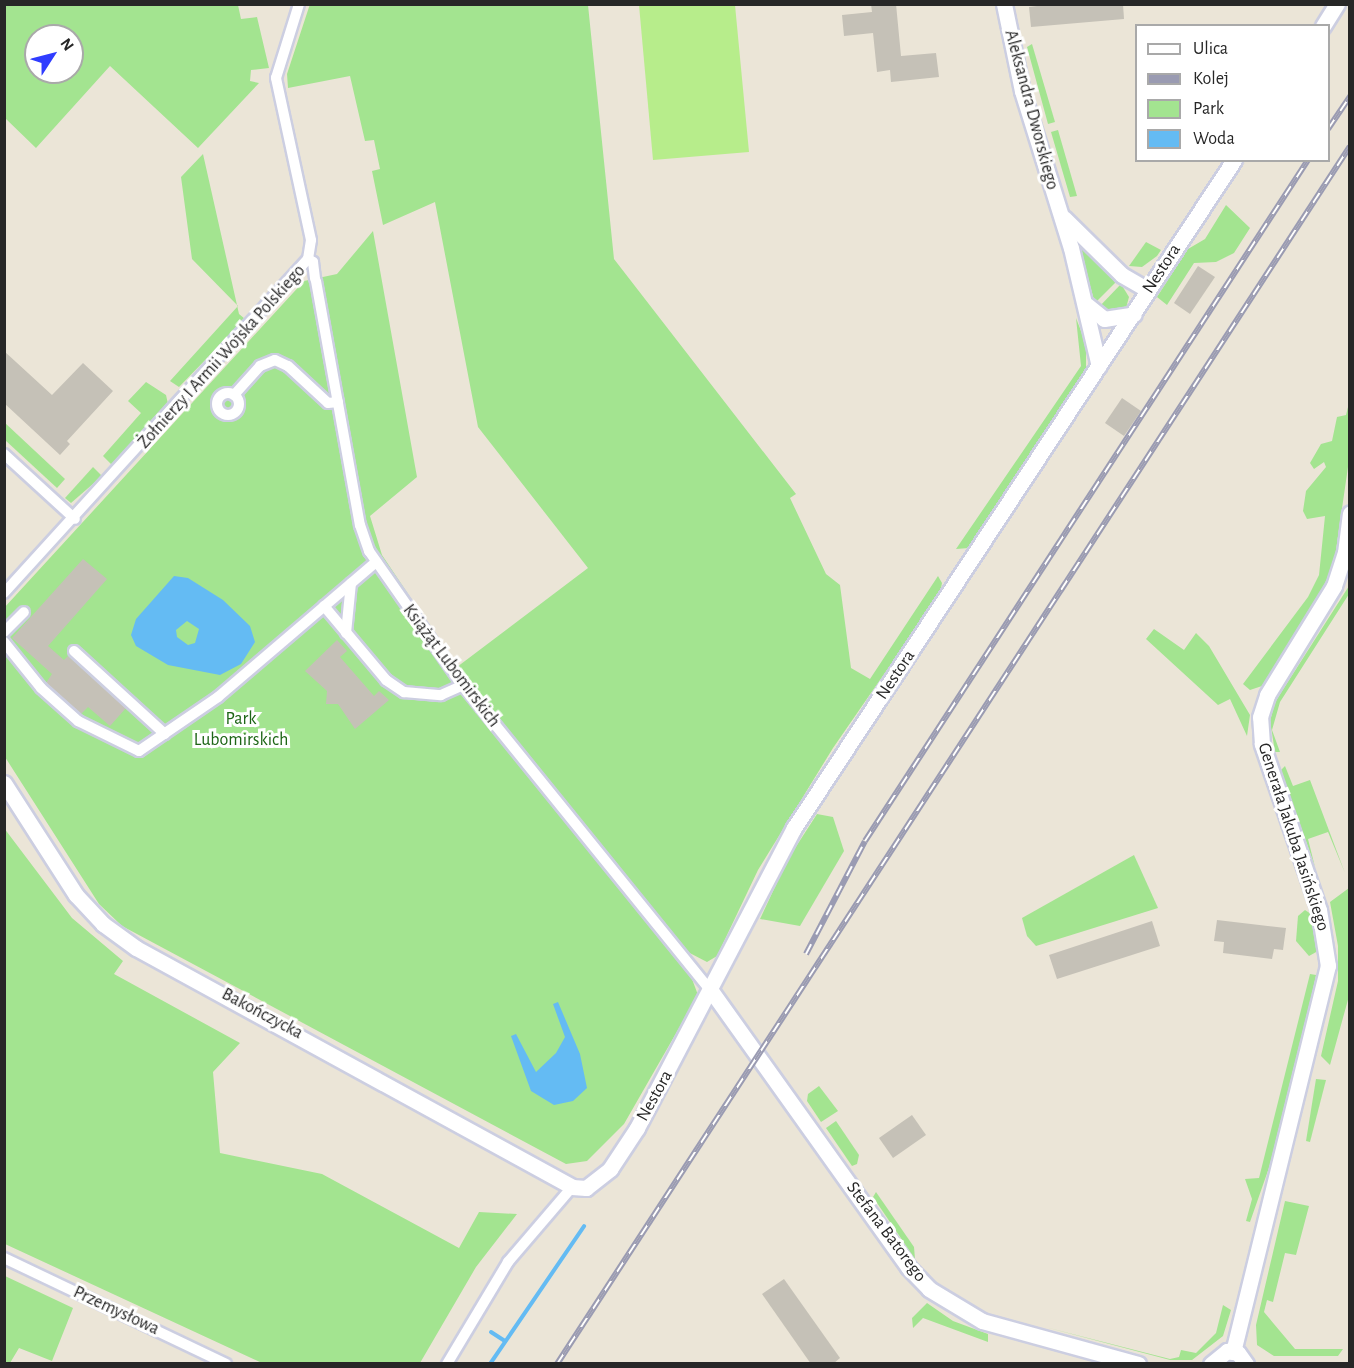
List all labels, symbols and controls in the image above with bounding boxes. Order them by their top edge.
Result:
north arrow [24,24,84,84]
legend [1135,24,1330,162]
street label: Aleksandra Dworskiego [999,28,1063,192]
text: N [57,35,77,54]
text: Ulica [1193,40,1228,58]
text: Kolej [1193,70,1229,88]
text: Park [1193,100,1224,118]
text: Woda [1193,130,1235,148]
street label: Nestora [1138,240,1186,298]
street label: Żołnierzy I Armii Wojska Polskiego [134,261,310,453]
street label: Książąt Lubomirskich [398,600,504,732]
street label: Nestora [872,646,920,704]
park label: Park Lubomirskich [194,709,288,752]
street label: Generała Jakuba Jasińskiego [1252,740,1334,934]
street label: Bakończycka [218,984,306,1044]
street label: Nestora [632,1067,678,1125]
street label: Stefana Batorego [841,1178,931,1286]
street label: Przemysłowa [70,1282,162,1340]

